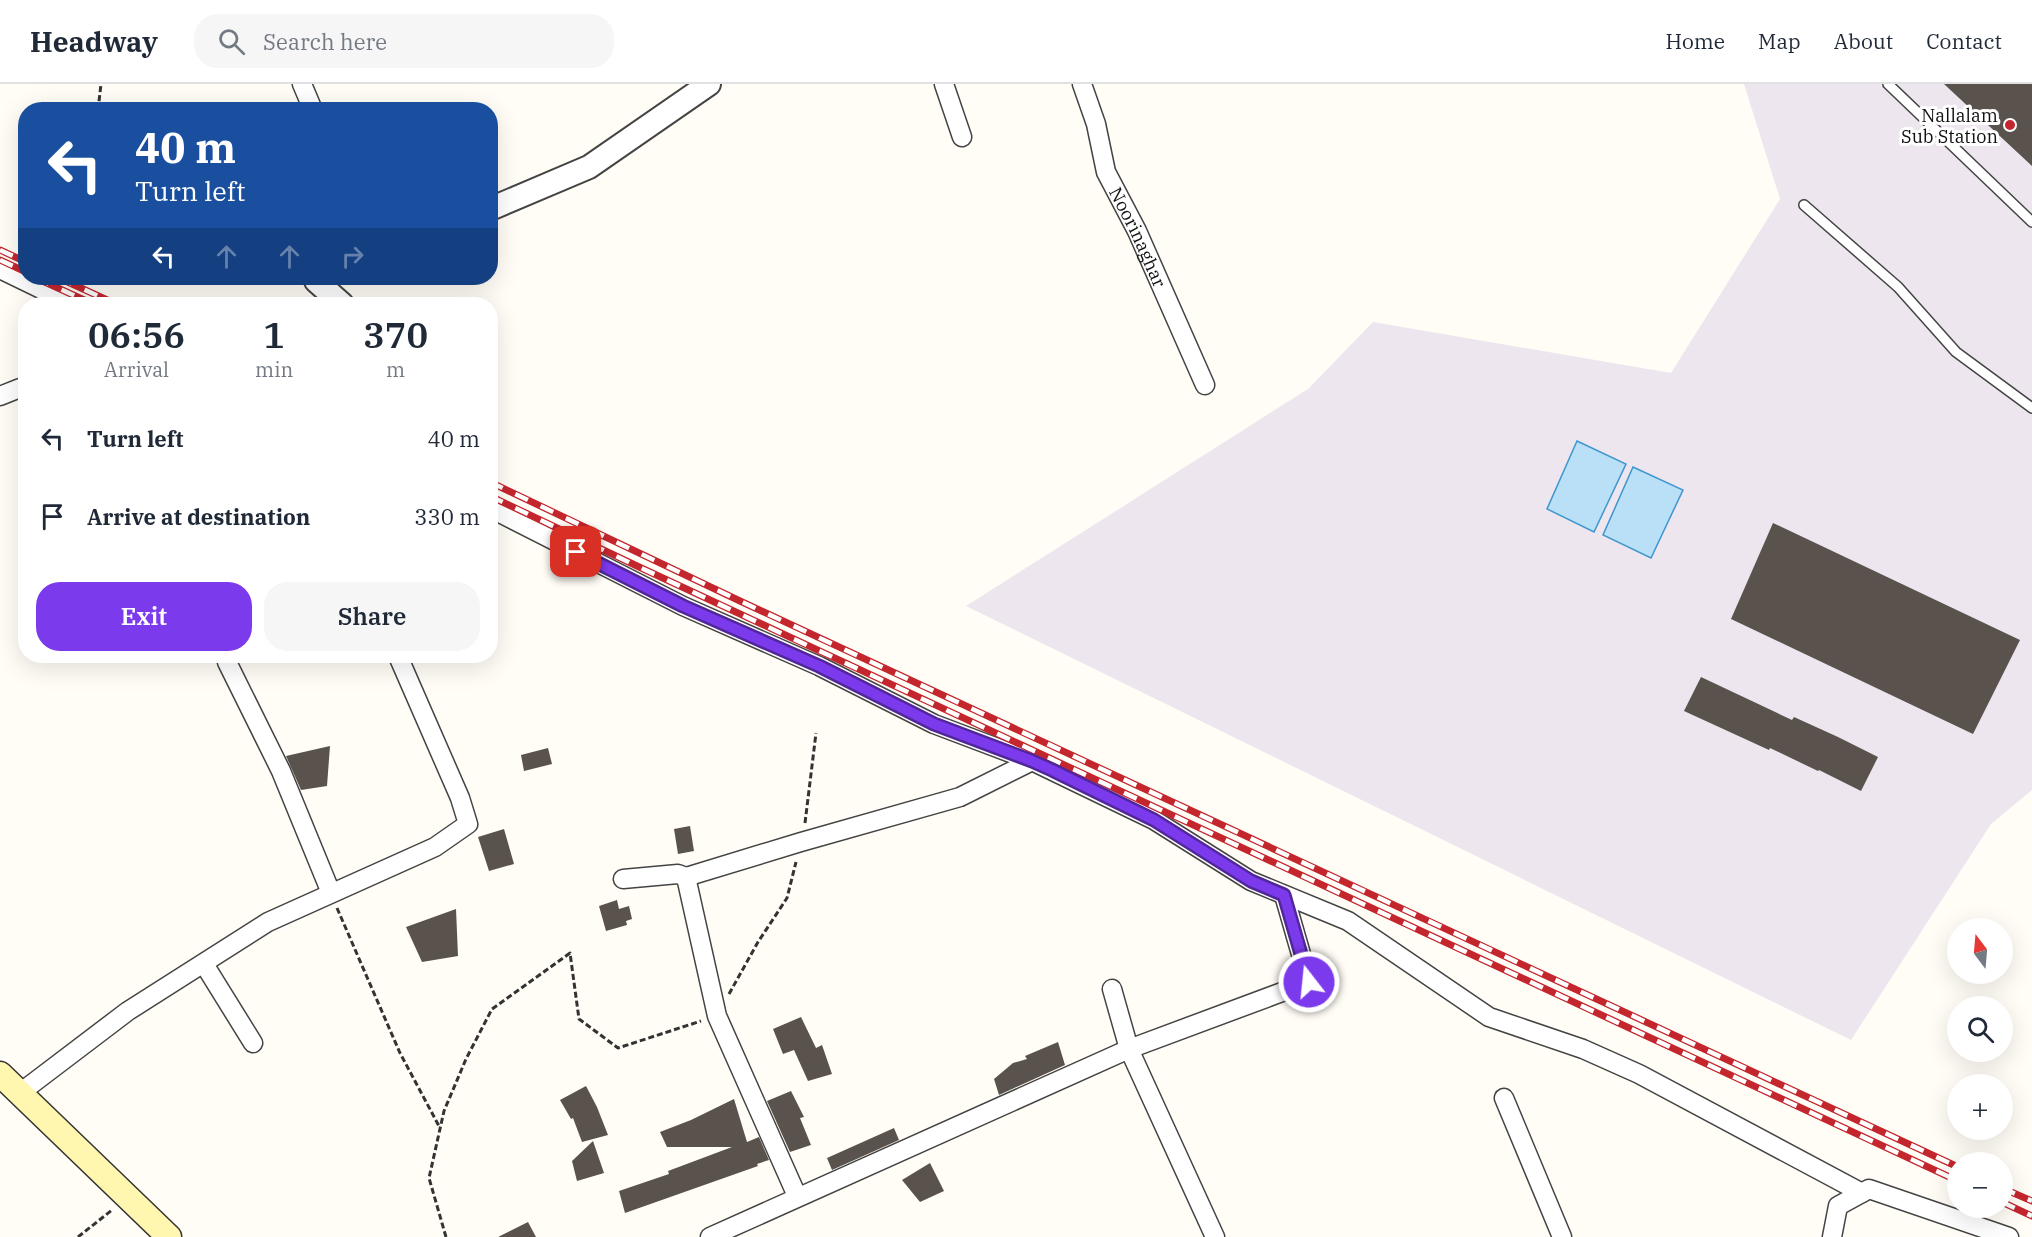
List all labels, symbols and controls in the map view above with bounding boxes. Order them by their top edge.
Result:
search box [194,14,614,68]
text: Headway [30,23,158,60]
icon: search [215,25,248,58]
text: Search here [263,27,387,56]
text: Home [1665,27,1725,55]
text: Map [1758,27,1801,55]
text: About [1834,27,1893,55]
text: Contact [1926,27,2002,55]
place label: Nallalam Sub Station [1901,104,1998,148]
marker: Nallalam Sub Station [2003,118,2017,132]
text: 40 m [135,120,236,175]
icon: left [36,126,114,204]
text: Turn left [135,173,246,208]
street label: Noorinaghar [1104,183,1172,291]
icon: left [147,240,180,273]
icon: ahead [210,240,243,273]
icon: ahead [273,240,306,273]
icon: right [336,240,369,273]
text: 06:56 [88,311,185,358]
text: 1 [263,311,285,358]
text: 370 [363,311,428,358]
text: Arrival [104,356,169,383]
text: min [255,356,293,383]
text: m [386,356,405,383]
icon: left [36,422,69,455]
text: Turn left [87,424,183,453]
text: 40 m [428,424,480,453]
icon: arrive [36,500,69,533]
text: Arrive at destination [87,502,310,531]
text: 330 m [414,502,480,531]
pin [550,526,601,577]
icon: arrive [559,535,592,568]
button: Exit [36,582,252,651]
button: Share [264,582,480,651]
north arrow [1947,918,2013,984]
map controls [1947,918,2013,1218]
position arrow [1277,950,1341,1014]
button: search [1947,996,2013,1062]
button: + [1947,1074,2013,1140]
button: − [1947,1152,2013,1218]

